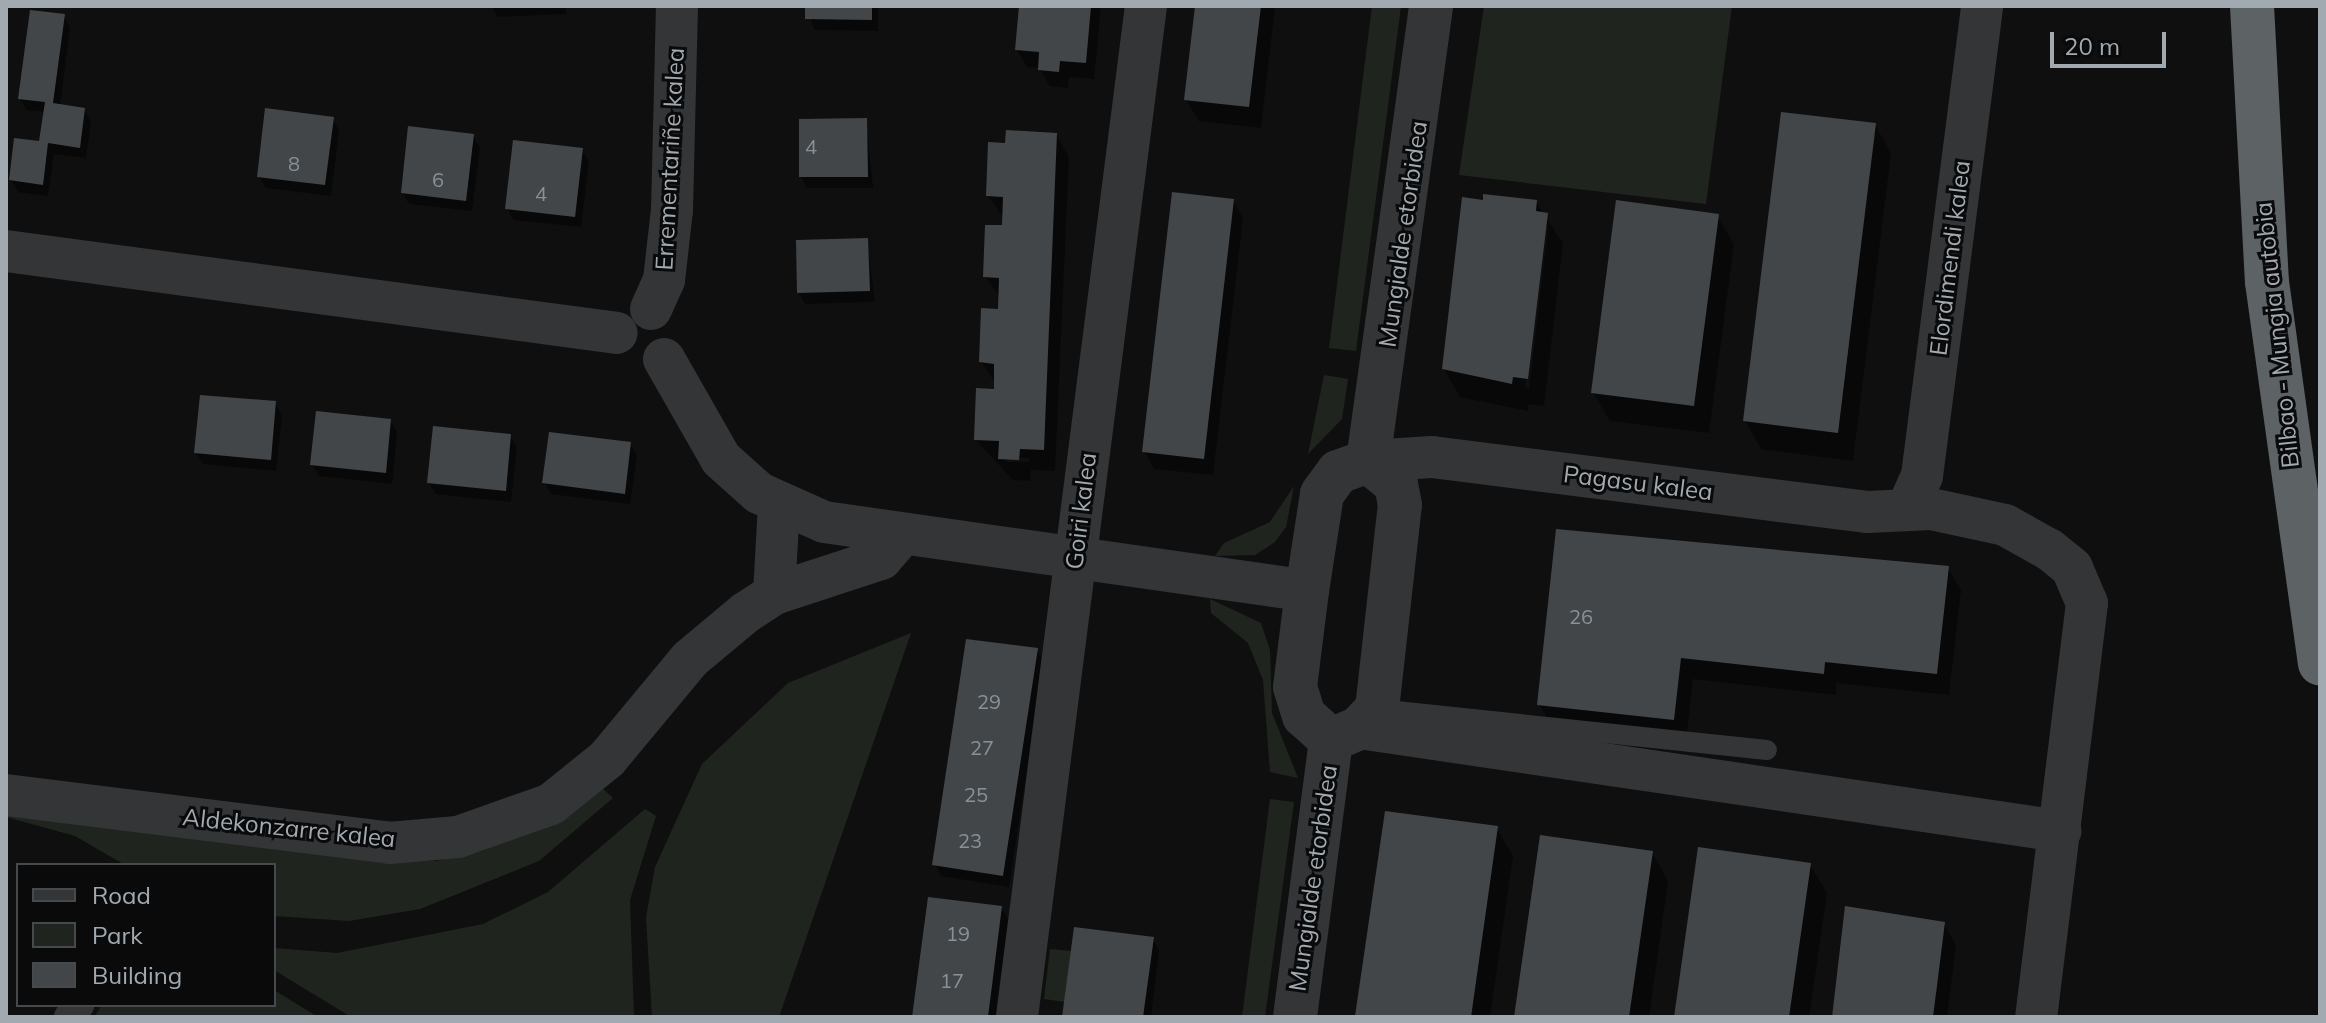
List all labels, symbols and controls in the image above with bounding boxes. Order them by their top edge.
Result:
scale bar [2054,16,2170,66]
text: 20 m [2064,31,2120,61]
street label: Errementariñe kalea [650,47,690,271]
street label: Mungialde etorbidea [1373,119,1433,349]
house number: 4 [805,134,817,158]
house number: 8 [288,151,300,175]
street label: Elordimendi kalea [1924,159,1976,357]
house number: 6 [432,167,444,191]
house number: 4 [535,181,547,205]
street label: Bilbao - Mungia autobia [2249,201,2305,469]
street label: Goiri kalea [1060,451,1102,571]
street label: Pagasu kalea [1562,460,1714,506]
house number: 26 [1569,604,1593,628]
house number: 29 [977,689,1001,713]
house number: 27 [970,735,994,759]
street label: Mungialde etorbidea [1283,763,1343,993]
house number: 25 [964,782,988,806]
street label: Aldekonzarre kalea [181,803,397,853]
house number: 23 [958,828,982,852]
legend [16,863,276,1007]
text: Road [92,880,151,910]
text: Park [92,920,143,950]
house number: 19 [946,921,970,945]
text: Building [92,960,182,990]
house number: 17 [940,968,964,992]

